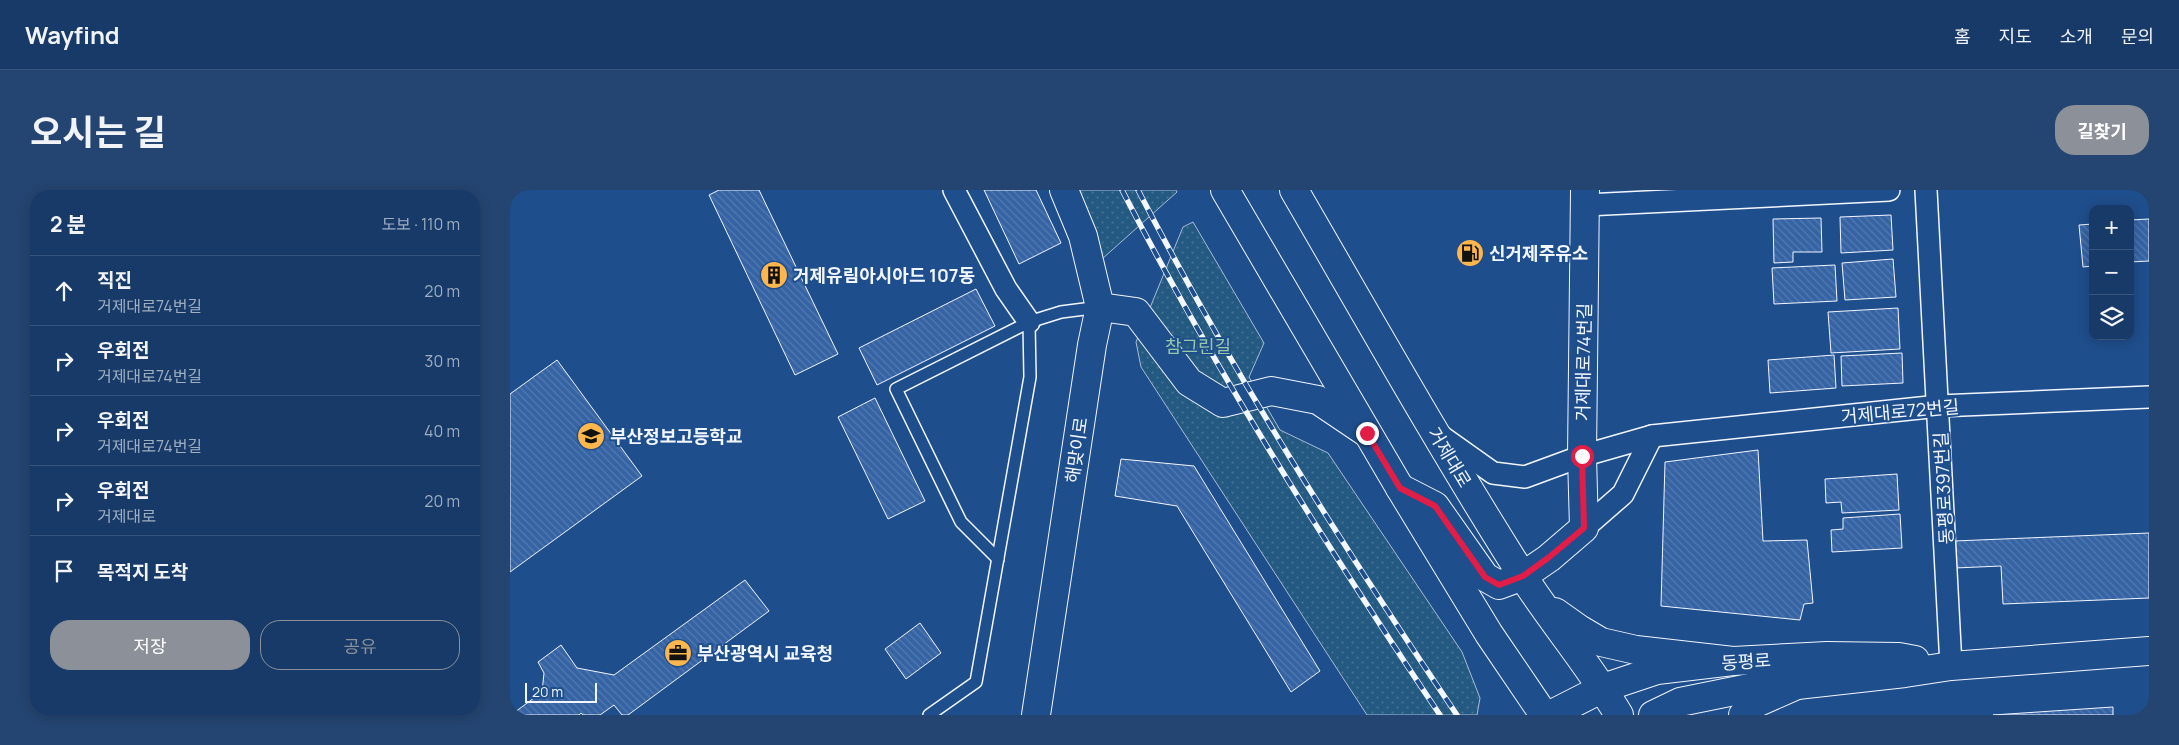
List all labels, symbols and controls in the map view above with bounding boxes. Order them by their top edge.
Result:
text: Wayfind [25,18,120,51]
text: 홈 [1954,24,1971,48]
text: 지도 [1999,24,2032,48]
text: 소개 [2060,24,2093,48]
text: 문의 [2121,24,2154,48]
button: 길찾기 [2055,105,2149,155]
text: 오시는 길 [30,108,166,156]
map controls [2089,205,2134,340]
button: + [2089,205,2134,250]
text: 2 분 [50,210,86,238]
text: 도보 · 110 m [382,213,460,235]
fuel station icon: 신거제주유소 [1455,238,1485,268]
place label: 신거제주유소 [1489,241,1588,265]
button: − [2089,250,2134,295]
building icon: 거제유림아시아드 107동 [759,260,789,290]
place label: 거제유림아시아드 107동 [793,263,975,287]
text: 직진 [97,267,132,293]
icon: ahead [50,277,78,305]
text: 20 m [424,280,460,302]
text: 거제대로74번길 [97,295,202,317]
button: layers [2089,295,2134,340]
street label: 거제대로74번길 [1570,303,1596,421]
park label: 참그린길 [1165,334,1231,358]
text: 우회전 [97,337,149,363]
icon: right [50,347,78,375]
text: 30 m [425,350,460,372]
text: 거제대로74번길 [97,365,202,387]
street label: 거제대로72번길 [1840,394,1960,428]
text: 우회전 [97,407,149,433]
street label: 해맞이로 [1060,416,1092,484]
icon: right [50,417,78,445]
text: 40 m [424,420,460,442]
school or university icon: 부산정보고등학교 [576,421,606,451]
route end [1356,422,1379,445]
street label: 거제대로 [1423,422,1477,492]
place label: 부산정보고등학교 [610,424,742,448]
street label: 동평로397번길 [1928,431,1958,545]
text: 거제대로74번길 [97,435,202,457]
route start [1571,445,1594,468]
text: 우회전 [97,477,149,503]
icon: right [50,487,78,515]
text: 20 m [424,490,460,512]
text: 거제대로 [97,505,156,527]
icon: arrive [50,557,78,585]
text: 목적지 도착 [97,559,188,585]
button: 저장 [50,620,250,670]
button: 공유 [260,620,460,670]
office icon: 부산광역시 교육청 [663,638,693,668]
place label: 부산광역시 교육청 [697,641,833,665]
street label: 동평로 [1720,647,1772,675]
scale bar [525,680,598,703]
text: 20 m [532,682,563,701]

